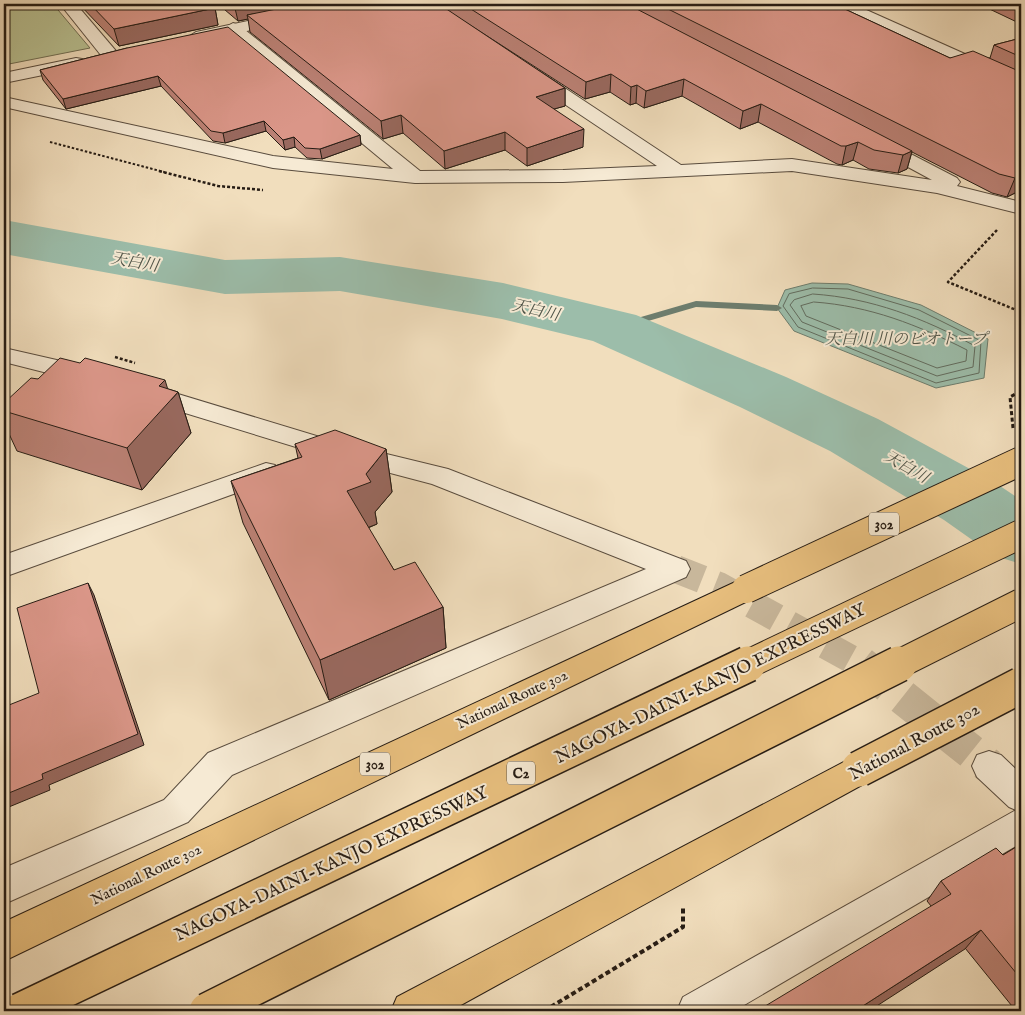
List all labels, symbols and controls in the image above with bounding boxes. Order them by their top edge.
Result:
water label: 天白川 [109,249,162,277]
water label: 天白川 [510,296,563,327]
water label: 天白川 川のビオトープ [825,330,990,350]
water label: 天白川 [880,447,934,489]
road number: 302 [869,512,899,536]
street label: NAGOYA-DAINI-KANJO EXPRESSWAY [551,598,871,770]
street label: National Route 302 [454,665,571,734]
street label: National Route 302 [845,698,984,786]
road number: 302 [360,752,390,776]
road number: C2 [507,761,535,784]
street label: NAGOYA-DAINI-KANJO EXPRESSWAY [171,781,493,947]
street label: National Route 302 [88,840,205,909]

